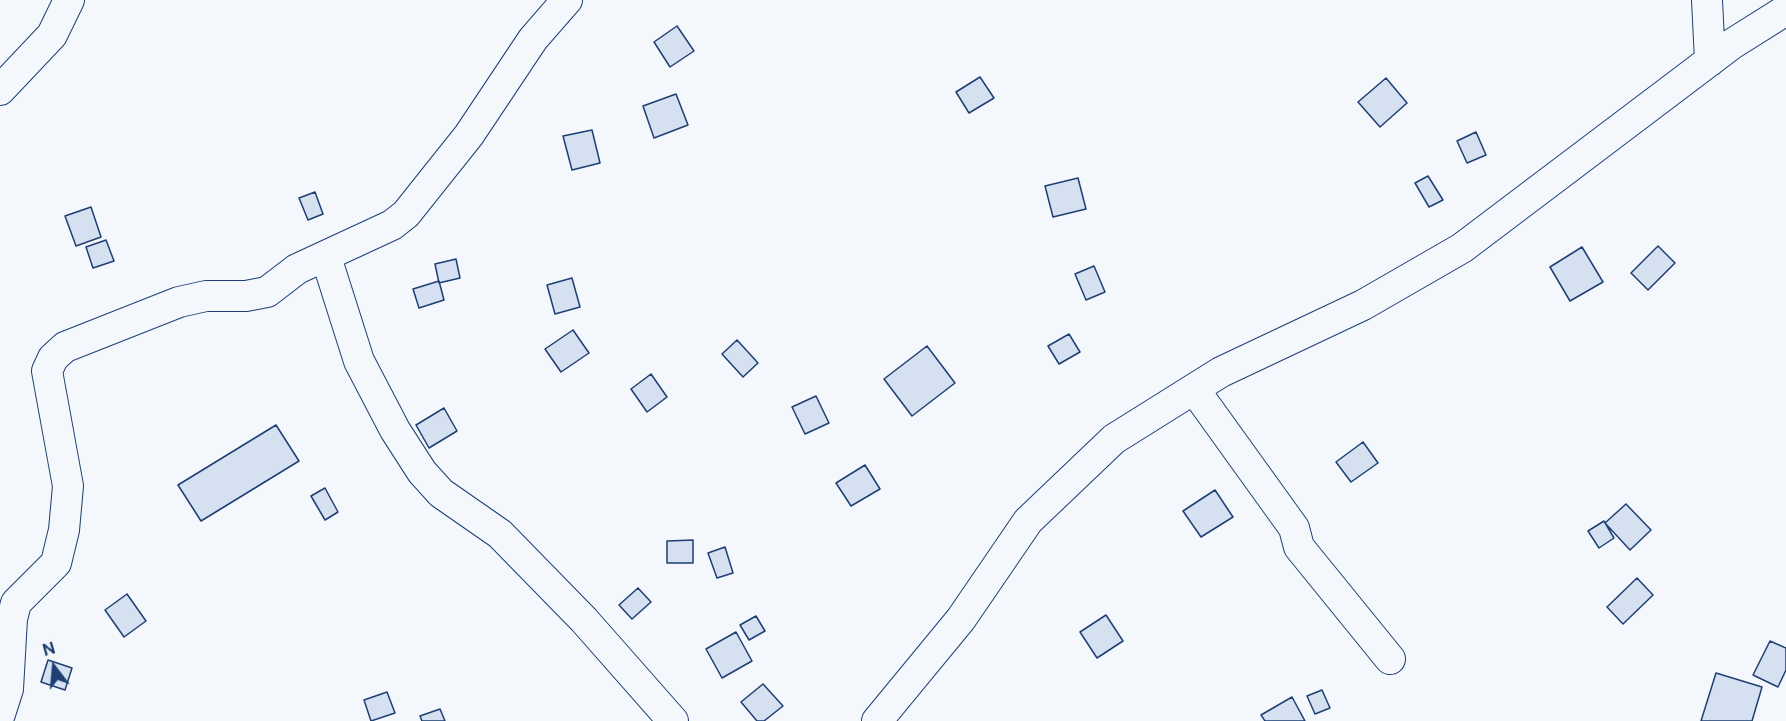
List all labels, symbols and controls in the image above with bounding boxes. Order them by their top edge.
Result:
north arrow [24,637,84,697]
text: N [40,638,58,660]

